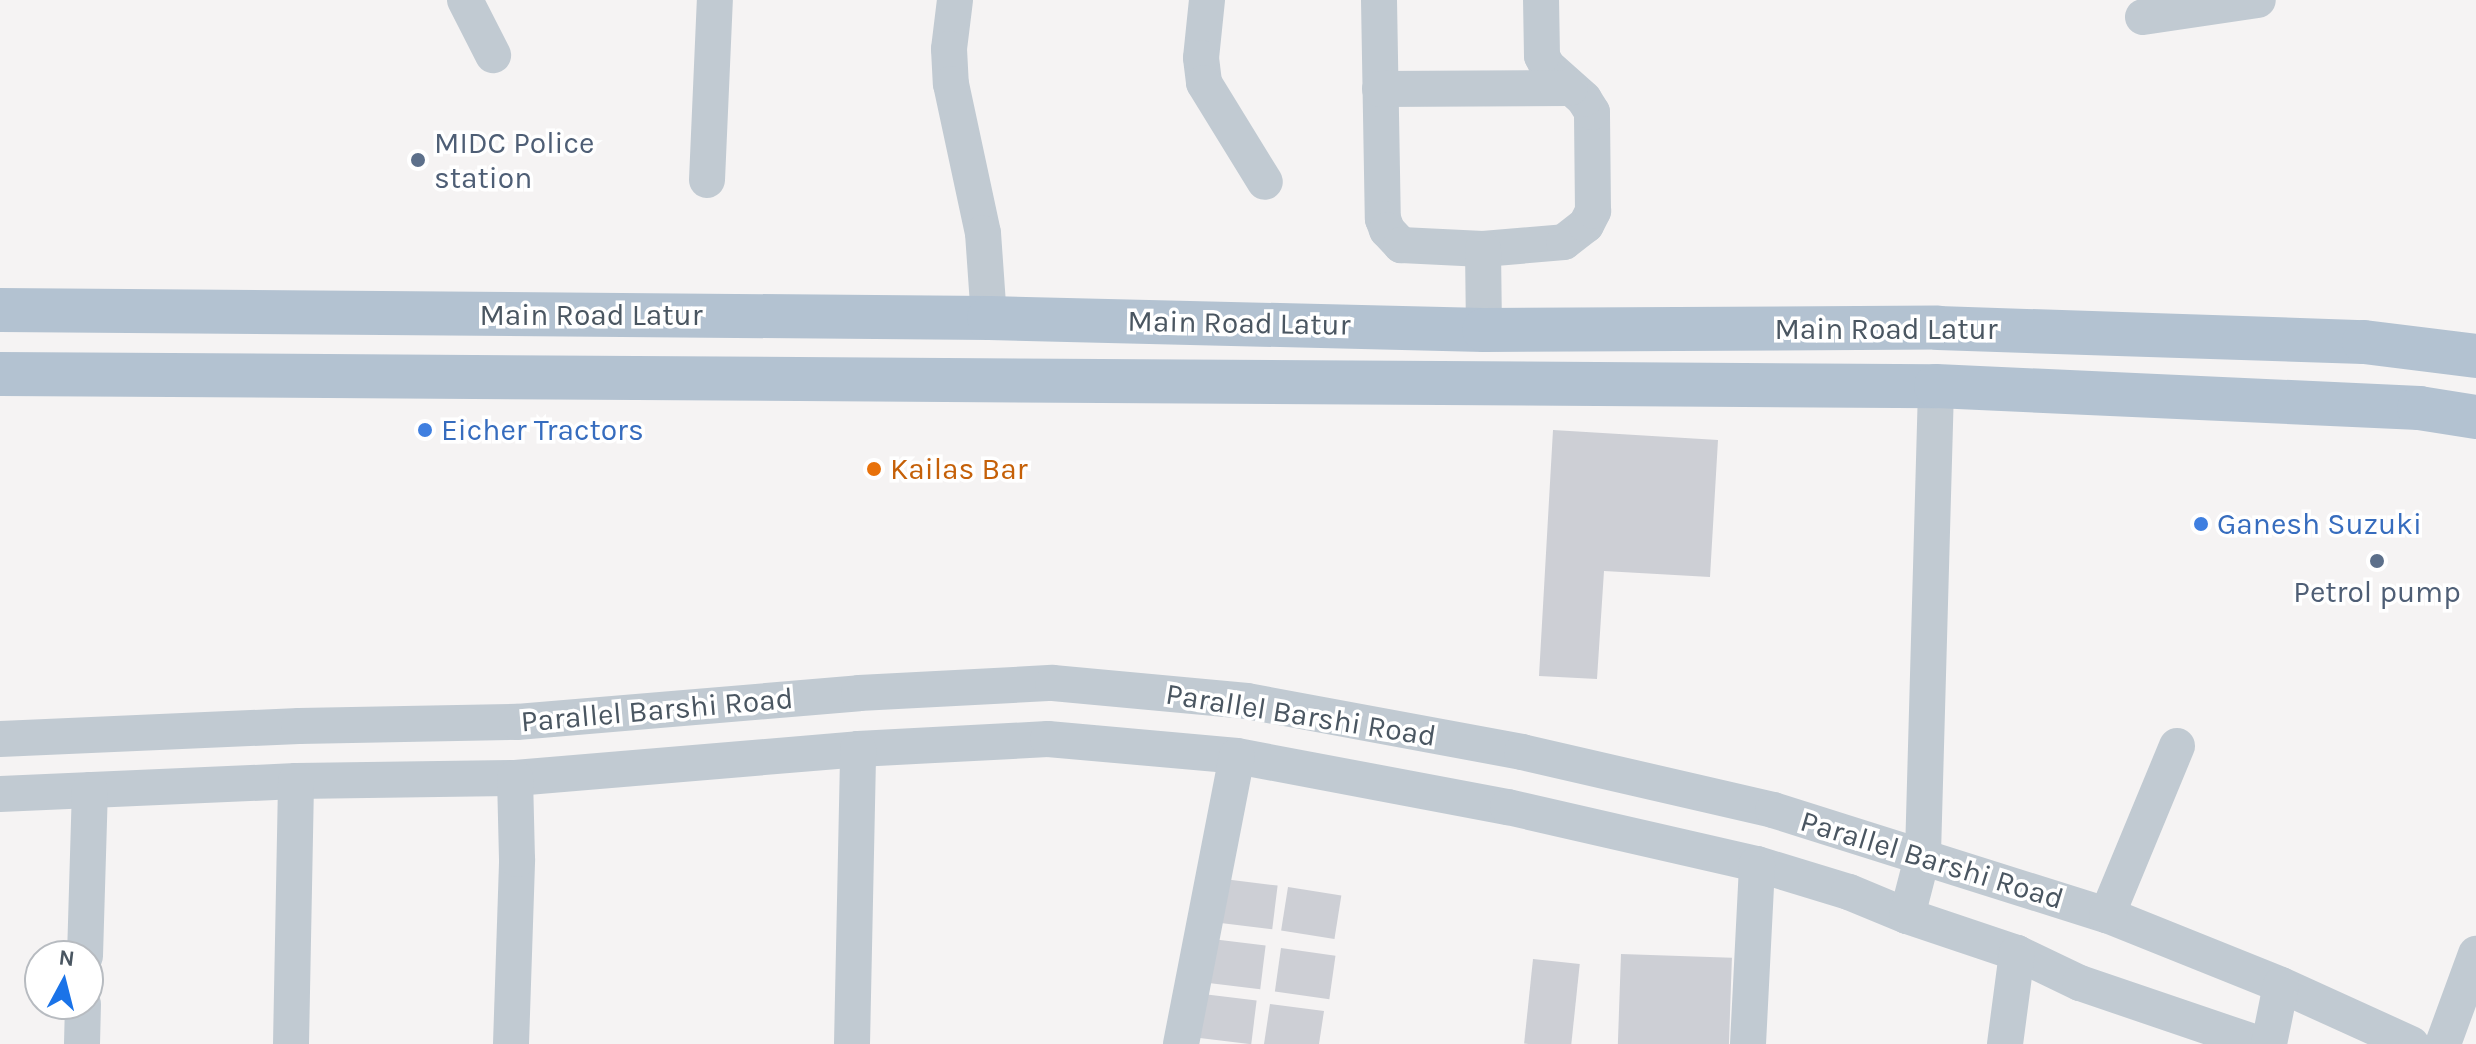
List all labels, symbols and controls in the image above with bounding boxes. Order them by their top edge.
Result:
place label: MIDC Police station [434,125,594,196]
marker: MIDC Police station [409,151,427,169]
street label: Main Road Latur [479,297,703,333]
street label: Main Road Latur [1127,303,1351,343]
street label: Main Road Latur [1774,311,1998,347]
place label: Eicher Tractors [441,412,644,448]
marker: Eicher Tractors [416,421,434,439]
place label: Kailas Bar [890,451,1027,487]
marker: Kailas Bar [865,460,883,478]
place label: Ganesh Suzuki [2217,506,2422,542]
marker: Ganesh Suzuki [2192,515,2210,533]
marker: Petrol pump [2368,552,2386,570]
place label: Petrol pump [2293,574,2461,610]
street label: Parallel Barshi Road [1163,676,1439,754]
street label: Parallel Barshi Road [519,680,795,740]
street label: Parallel Barshi Road [1796,803,2068,917]
north arrow [24,940,104,1020]
text: N [57,944,76,972]

